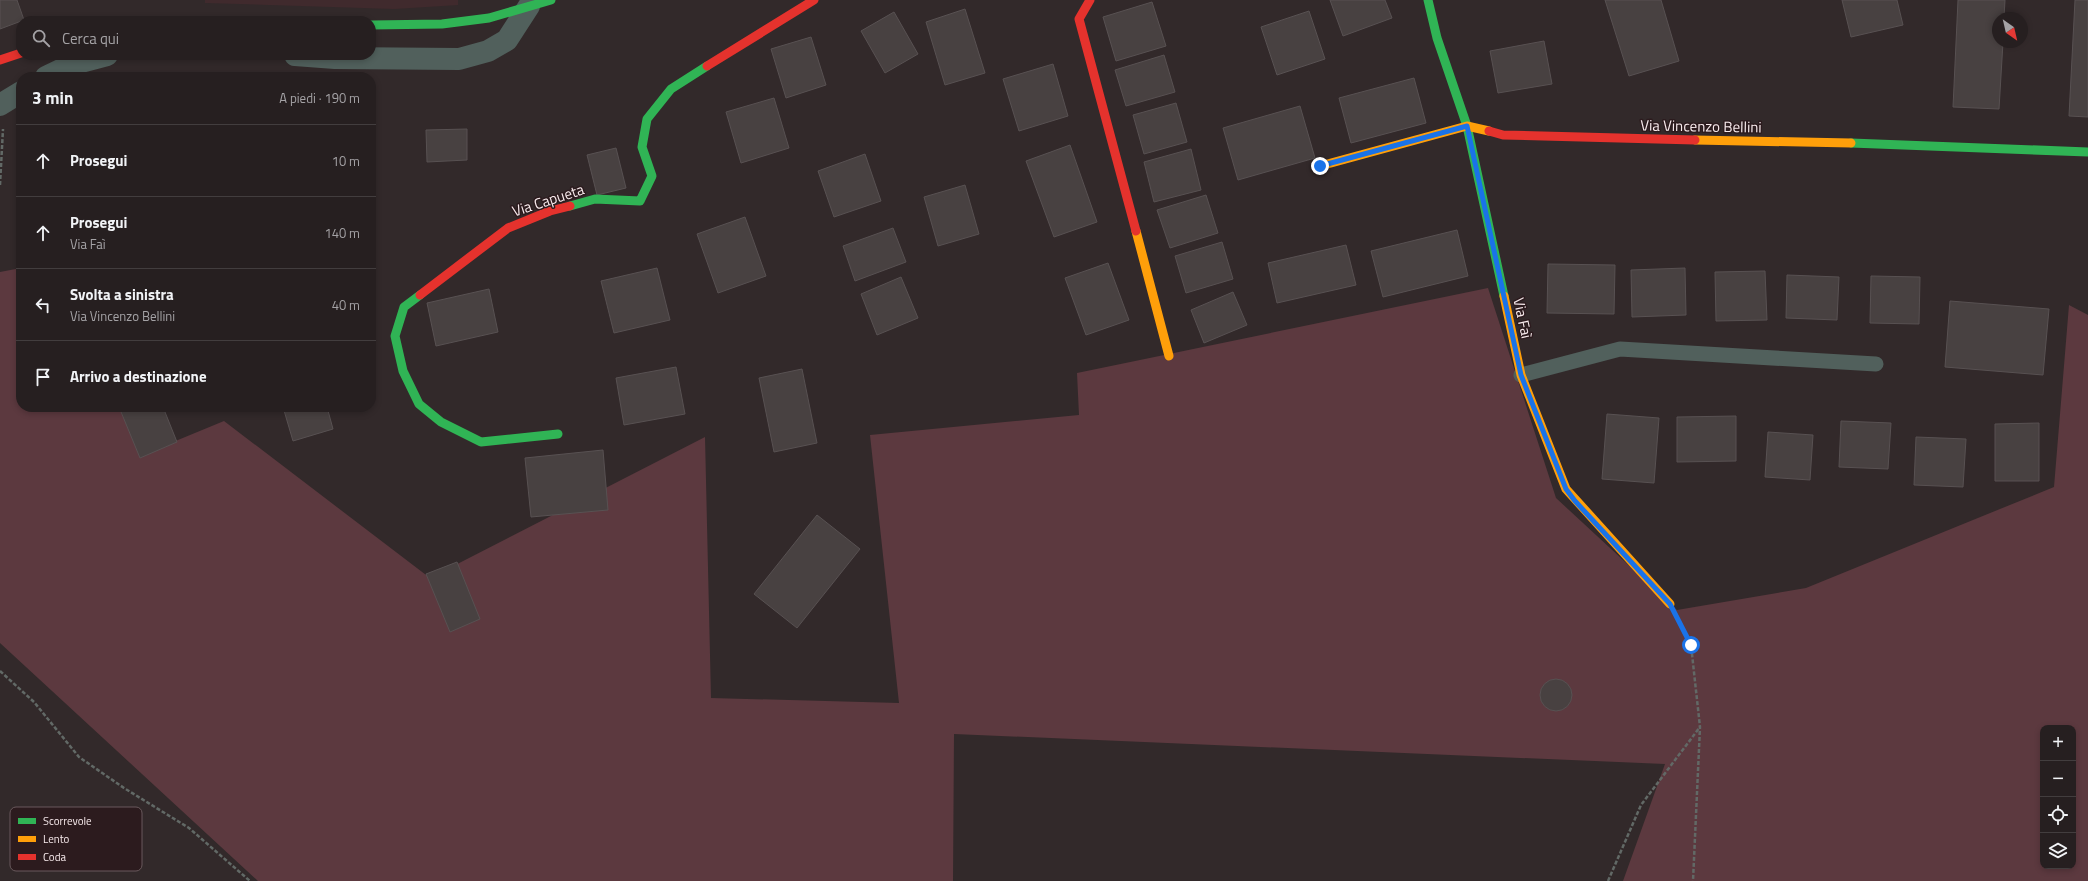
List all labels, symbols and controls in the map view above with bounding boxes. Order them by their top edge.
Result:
north arrow [1992,12,2028,48]
search box [16,16,376,60]
icon: search [30,27,52,49]
text: Cerca qui [62,27,119,50]
text: 3 min [32,85,73,111]
text: A piedi · 190 m [279,88,360,108]
street label: Via Vincenzo Bellini [1640,113,1762,139]
text: Prosegui [70,149,127,172]
icon: ahead [32,150,54,172]
text: 10 m [332,151,360,171]
route end [1311,157,1329,175]
street label: Via Capueta [509,177,588,222]
text: Prosegui [70,211,127,234]
icon: ahead [32,222,54,244]
text: 140 m [324,223,360,243]
text: Via Faì [70,234,106,254]
text: Svolta a sinistra [70,283,174,306]
icon: left [32,294,54,316]
text: 40 m [332,295,360,315]
street label: Via Faì [1507,296,1539,340]
text: Via Vincenzo Bellini [70,306,175,326]
text: Arrivo a destinazione [70,365,207,388]
icon: arrive [32,366,54,388]
route start [1682,636,1700,654]
map controls [2040,725,2076,869]
button: + [2040,725,2076,761]
button: − [2040,761,2076,797]
button: locate [2040,797,2076,833]
legend [10,807,142,871]
text: Scorrevole [43,813,92,829]
text: Lento [43,831,70,847]
button: layers [2040,833,2076,869]
text: Coda [43,849,67,865]

